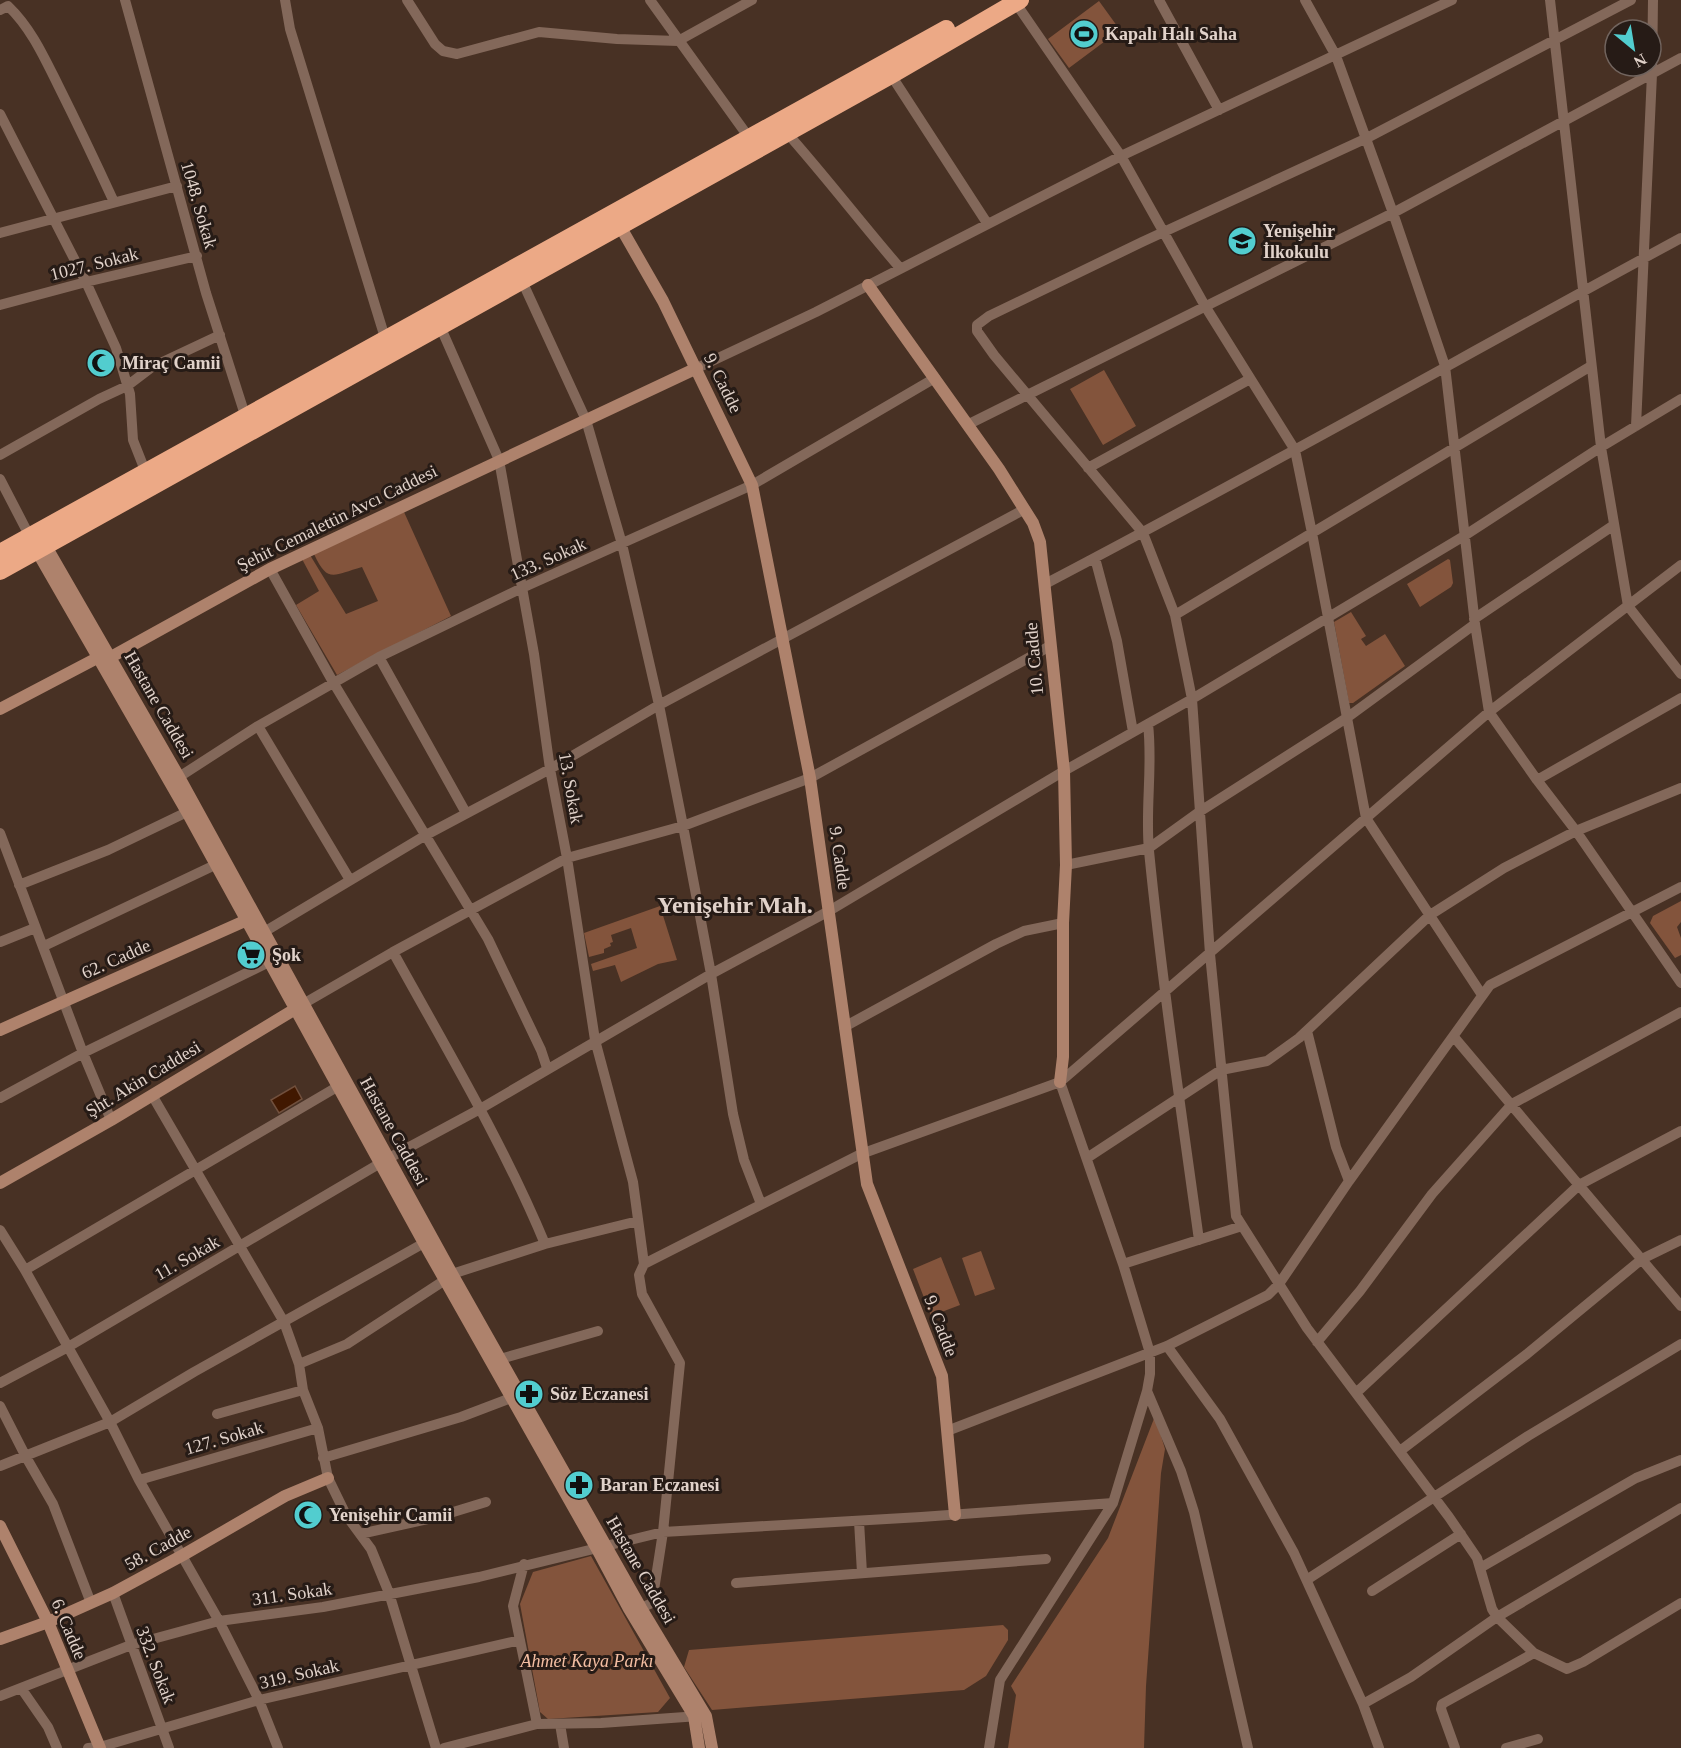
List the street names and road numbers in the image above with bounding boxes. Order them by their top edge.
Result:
street label: 1048. Sokak [177,159,221,251]
street label: 1027. Sokak [48,243,140,285]
street label: 9. Cadde [700,350,746,416]
street label: Şehit Cemalettin Avcı Caddesi [234,461,440,575]
street label: 133. Sokak [507,533,589,585]
street label: 10. Cadde [1021,622,1047,696]
street label: Hastane Caddesi [120,648,198,762]
street label: 13. Sokak [555,751,587,825]
street label: 9. Cadde [826,825,854,891]
street label: 62. Cadde [79,935,153,983]
street label: Şht. Akin Caddesi [82,1037,204,1121]
street label: Hastane Caddesi [356,1073,432,1189]
street label: 11. Sokak [151,1232,223,1284]
street label: 9. Cadde [920,1293,962,1359]
street label: 127. Sokak [182,1417,266,1459]
street label: Hastane Caddesi [602,1513,680,1627]
street label: 58. Cadde [121,1522,195,1574]
street label: 311. Sokak [251,1579,333,1609]
street label: 6. Cadde [47,1596,91,1662]
street label: 332. Sokak [132,1624,180,1706]
street label: 319. Sokak [257,1655,341,1693]

